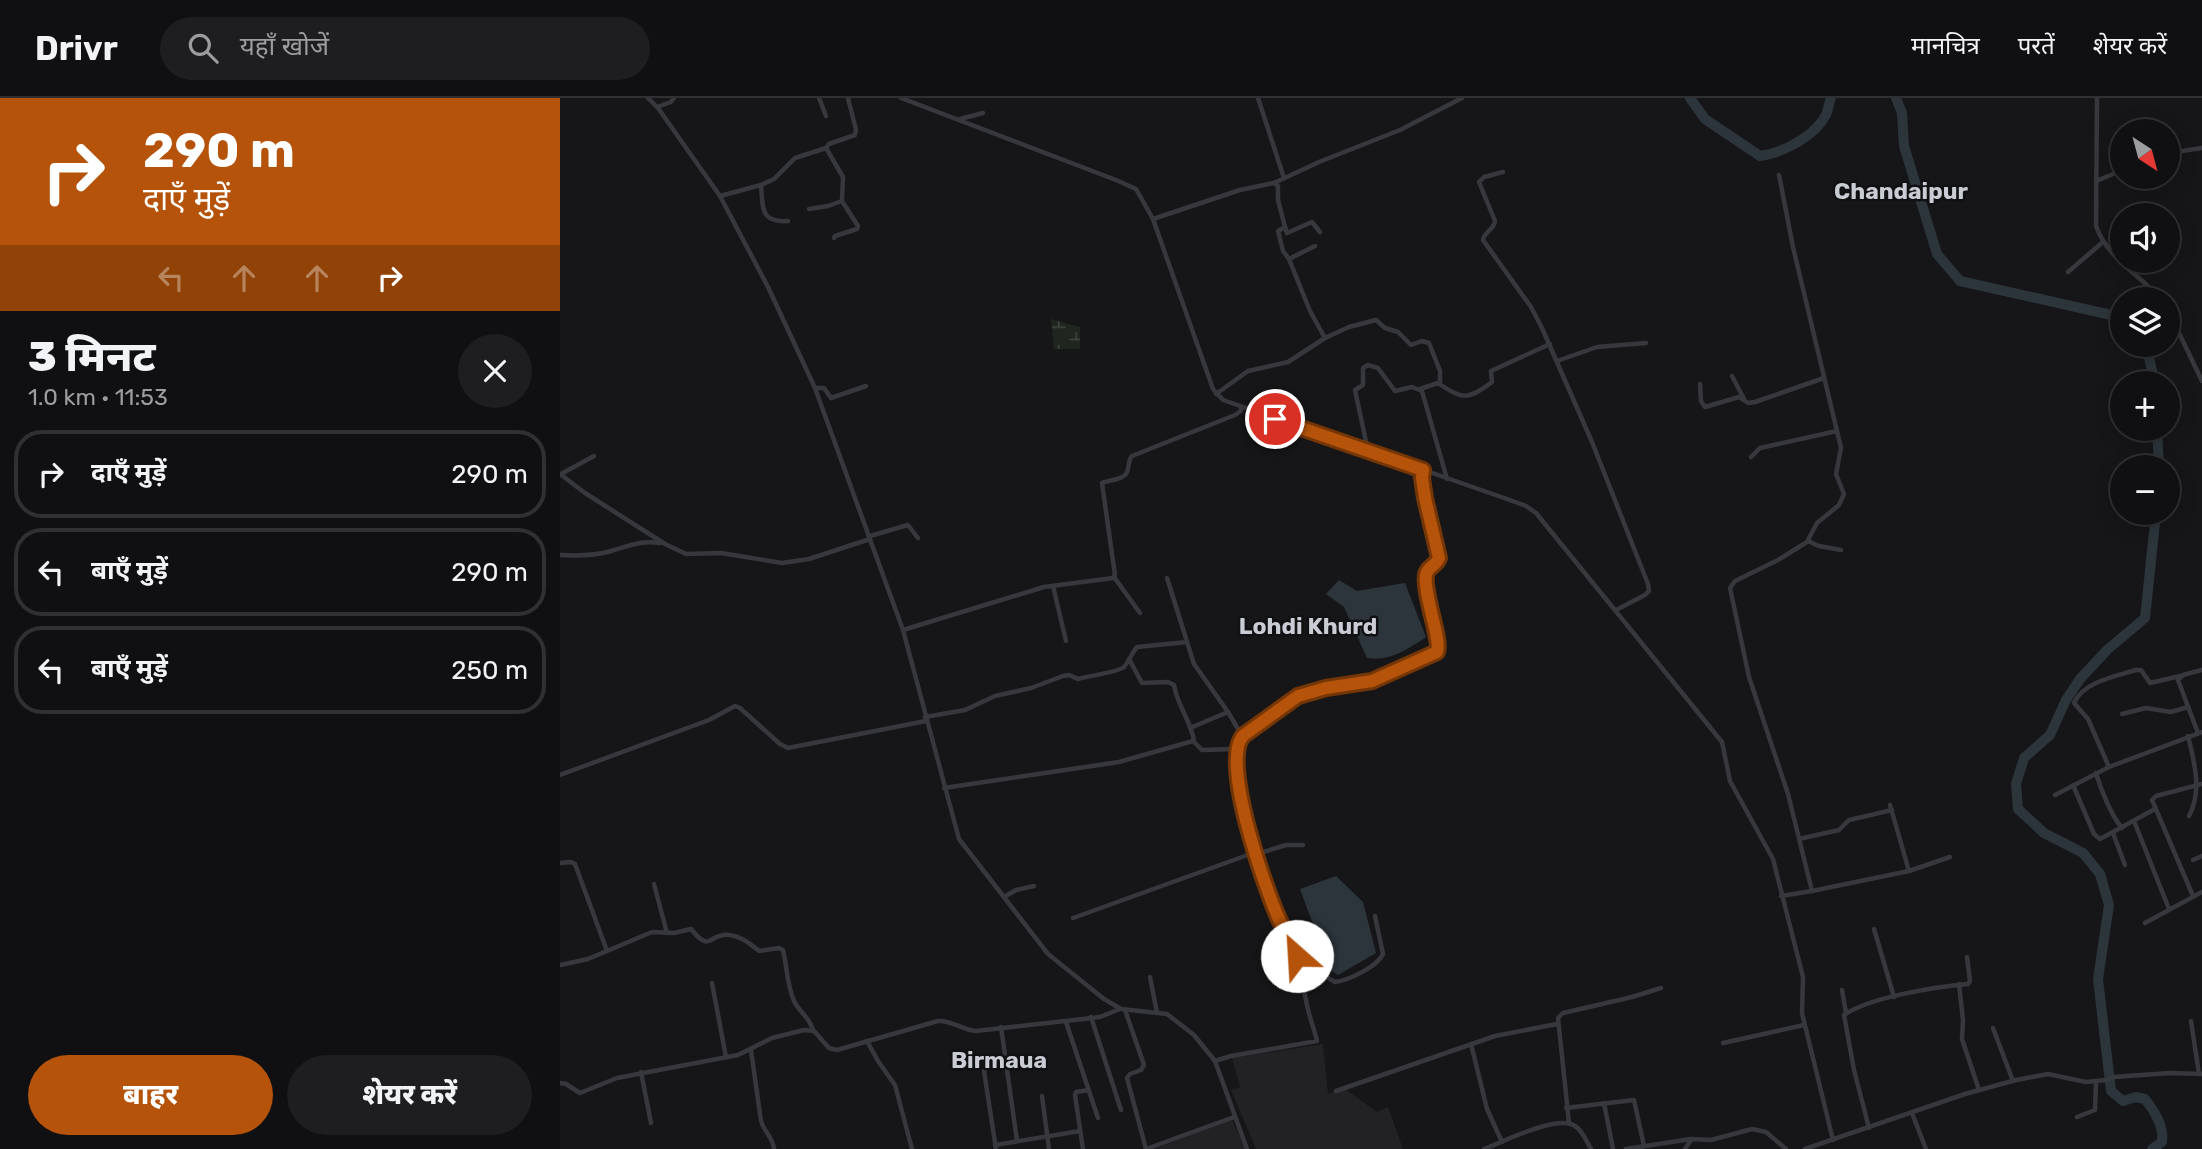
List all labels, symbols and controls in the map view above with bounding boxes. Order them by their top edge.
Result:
search box [160,17,650,80]
text: Drivr [35,29,118,68]
icon: search [184,29,222,67]
text: यहाँ खोजें [240,31,329,62]
text: मानचित्र [1911,32,1980,60]
text: परतें [2018,32,2055,60]
text: शेयर करें [2093,32,2167,60]
north arrow [2110,119,2180,189]
map controls [2110,119,2180,525]
text: 290 m [143,121,295,179]
icon: right [28,126,119,217]
district label: Chandaipur [1834,177,1968,205]
text: दाएँ मुड़ें [143,180,230,218]
button: sound [2110,203,2180,273]
icon: left [152,259,190,297]
icon: ahead [225,259,263,297]
icon: ahead [298,259,336,297]
icon: right [371,259,409,297]
button: layers [2110,287,2180,357]
text: 3 मिनट [28,332,156,382]
button: close [458,334,532,408]
button: + [2110,371,2180,441]
text: 1.0 km · 11:53 [28,383,168,411]
pin [1245,389,1305,449]
icon: arrive [1256,400,1294,438]
icon: right [32,455,70,493]
button: − [2110,455,2180,525]
text: दाएँ मुड़ें [91,457,166,488]
text: 290 m [451,459,528,490]
icon: left [32,553,70,591]
text: बाएँ मुड़ें [91,555,168,586]
text: 290 m [451,557,528,588]
district label: Lohdi Khurd [1239,612,1377,640]
icon: left [32,651,70,689]
text: बाएँ मुड़ें [91,653,168,684]
text: 250 m [451,655,528,686]
position arrow [1260,919,1334,993]
district label: Birmaua [951,1046,1047,1074]
button: बाहर [28,1055,273,1135]
button: शेयर करें [287,1055,532,1135]

